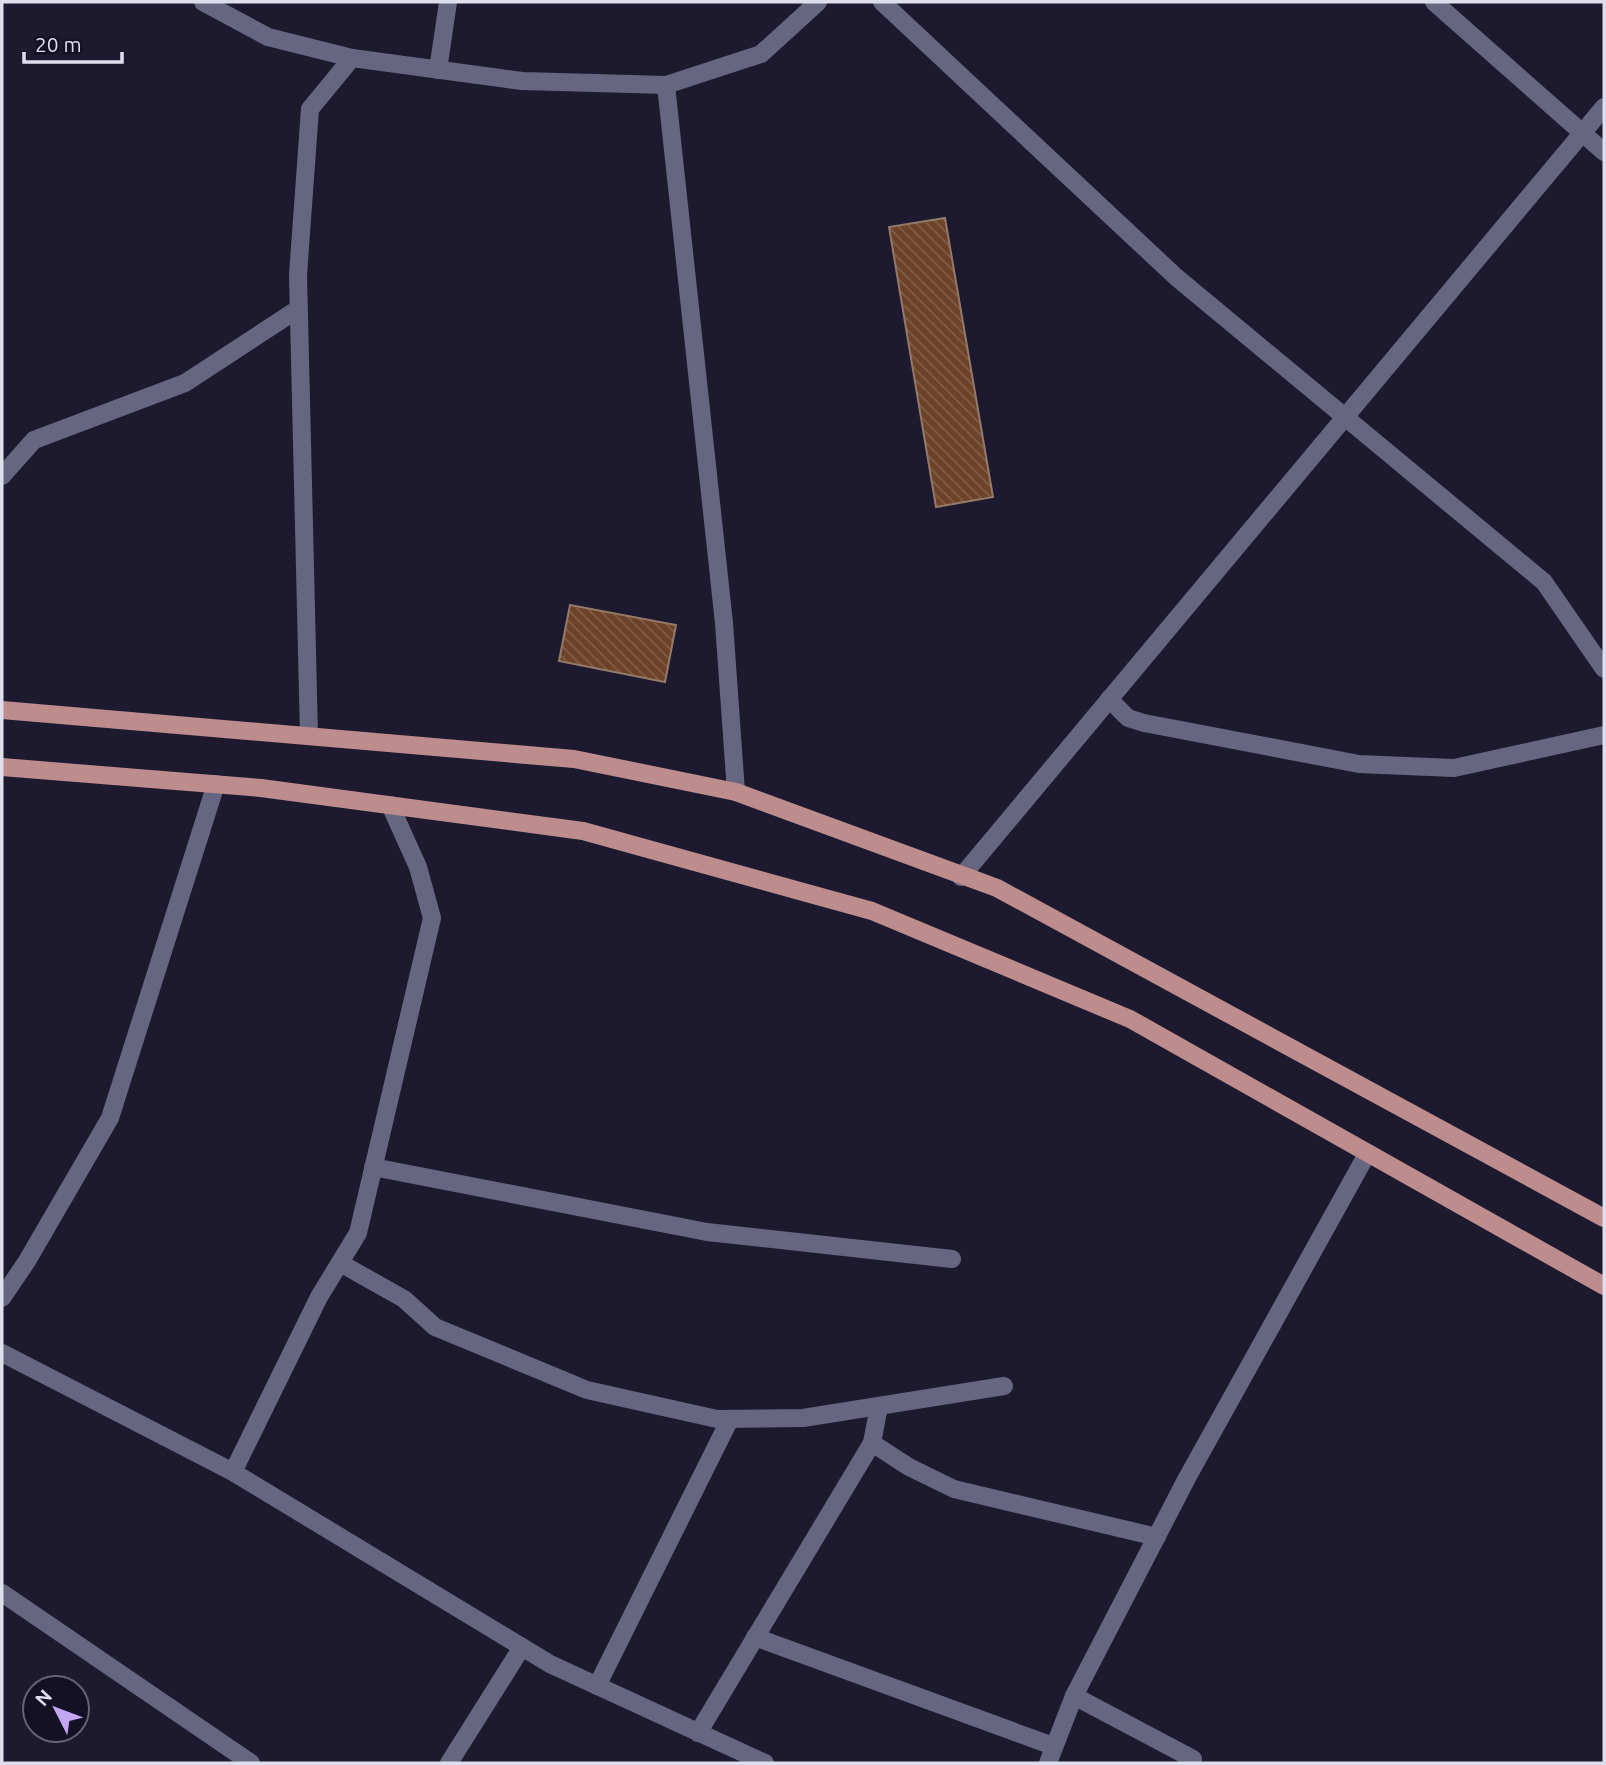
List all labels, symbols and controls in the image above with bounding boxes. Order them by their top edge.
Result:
scale bar [24,21,122,65]
text: 20 m [35,32,82,56]
north arrow [21,1674,91,1744]
text: N [30,1685,56,1710]

